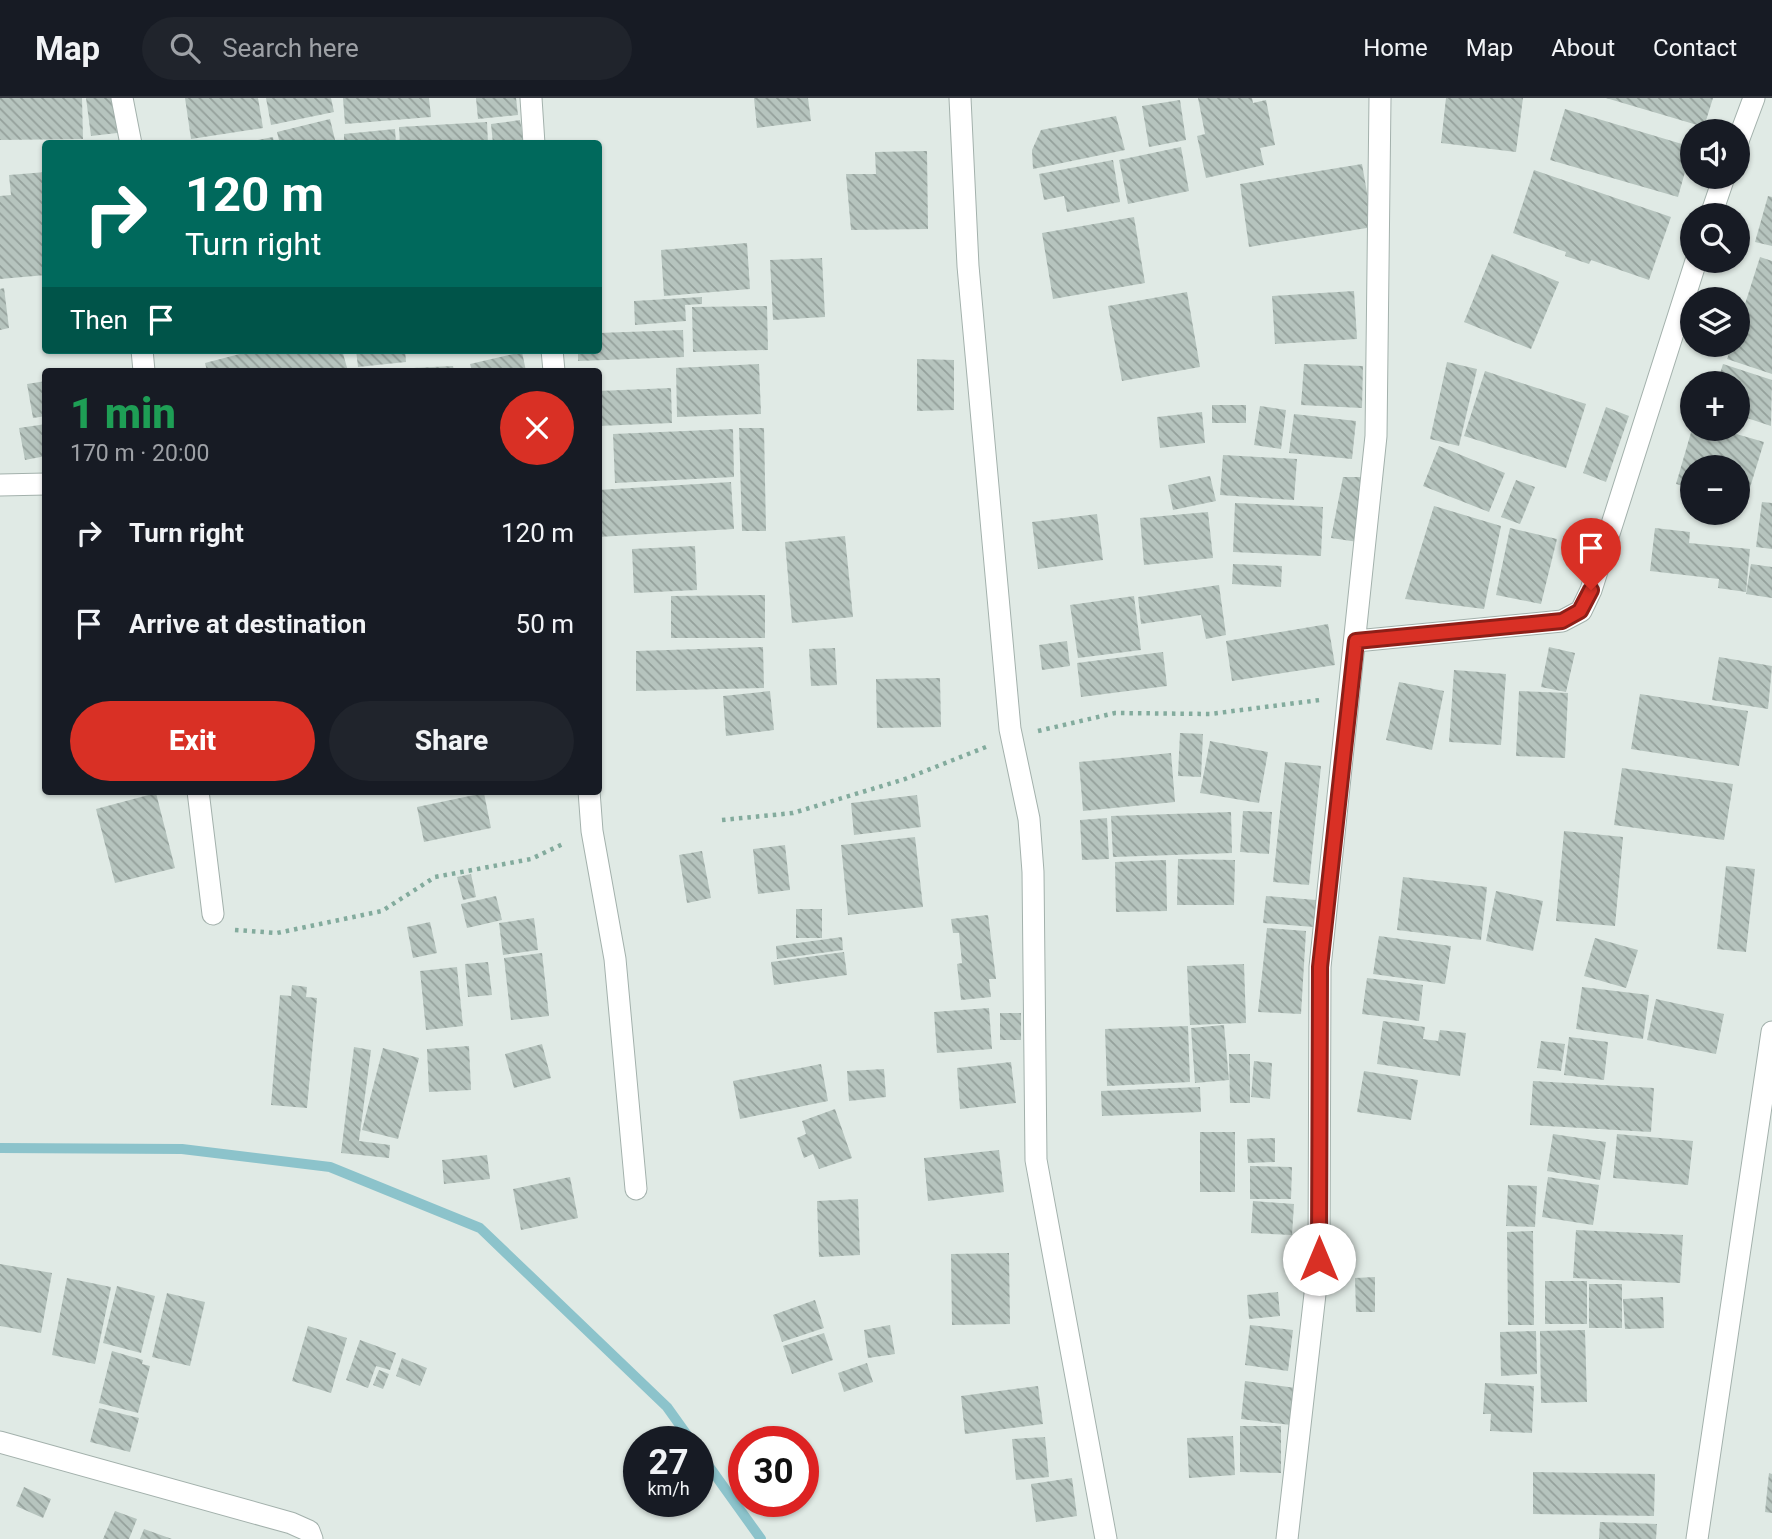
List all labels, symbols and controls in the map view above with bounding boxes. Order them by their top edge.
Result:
search box [142,17,632,80]
text: Map [35,29,100,68]
icon: search [166,29,204,67]
text: Search here [222,33,359,63]
text: Home [1363,34,1428,62]
text: Map [1466,34,1513,62]
text: About [1551,34,1615,62]
text: Contact [1653,34,1737,62]
map controls [1680,119,1750,525]
button: sound [1680,119,1750,189]
text: 120 m [185,166,324,223]
icon: right [70,168,161,259]
button: search [1680,203,1750,273]
text: Turn right [185,225,321,263]
button: layers [1680,287,1750,357]
icon: arrive [142,301,180,339]
text: Then [70,305,128,335]
button: + [1680,371,1750,441]
text: 1 min [70,389,176,438]
button: close [500,391,574,465]
text: 170 m · 20:00 [70,440,209,467]
button: − [1680,455,1750,525]
icon: right [70,514,108,552]
text: Turn right [129,518,244,548]
text: 120 m [501,518,574,548]
pin [1561,518,1621,590]
icon: arrive [1572,529,1610,567]
icon: arrive [70,605,108,643]
text: Arrive at destination [129,609,366,639]
text: 50 m [516,609,574,639]
button: Exit [70,701,315,781]
button: Share [329,701,574,781]
position arrow [1282,1222,1356,1296]
speed limit sign: 30 [728,1426,819,1517]
text: 27 [648,1442,689,1483]
text: km/h [647,1478,690,1499]

